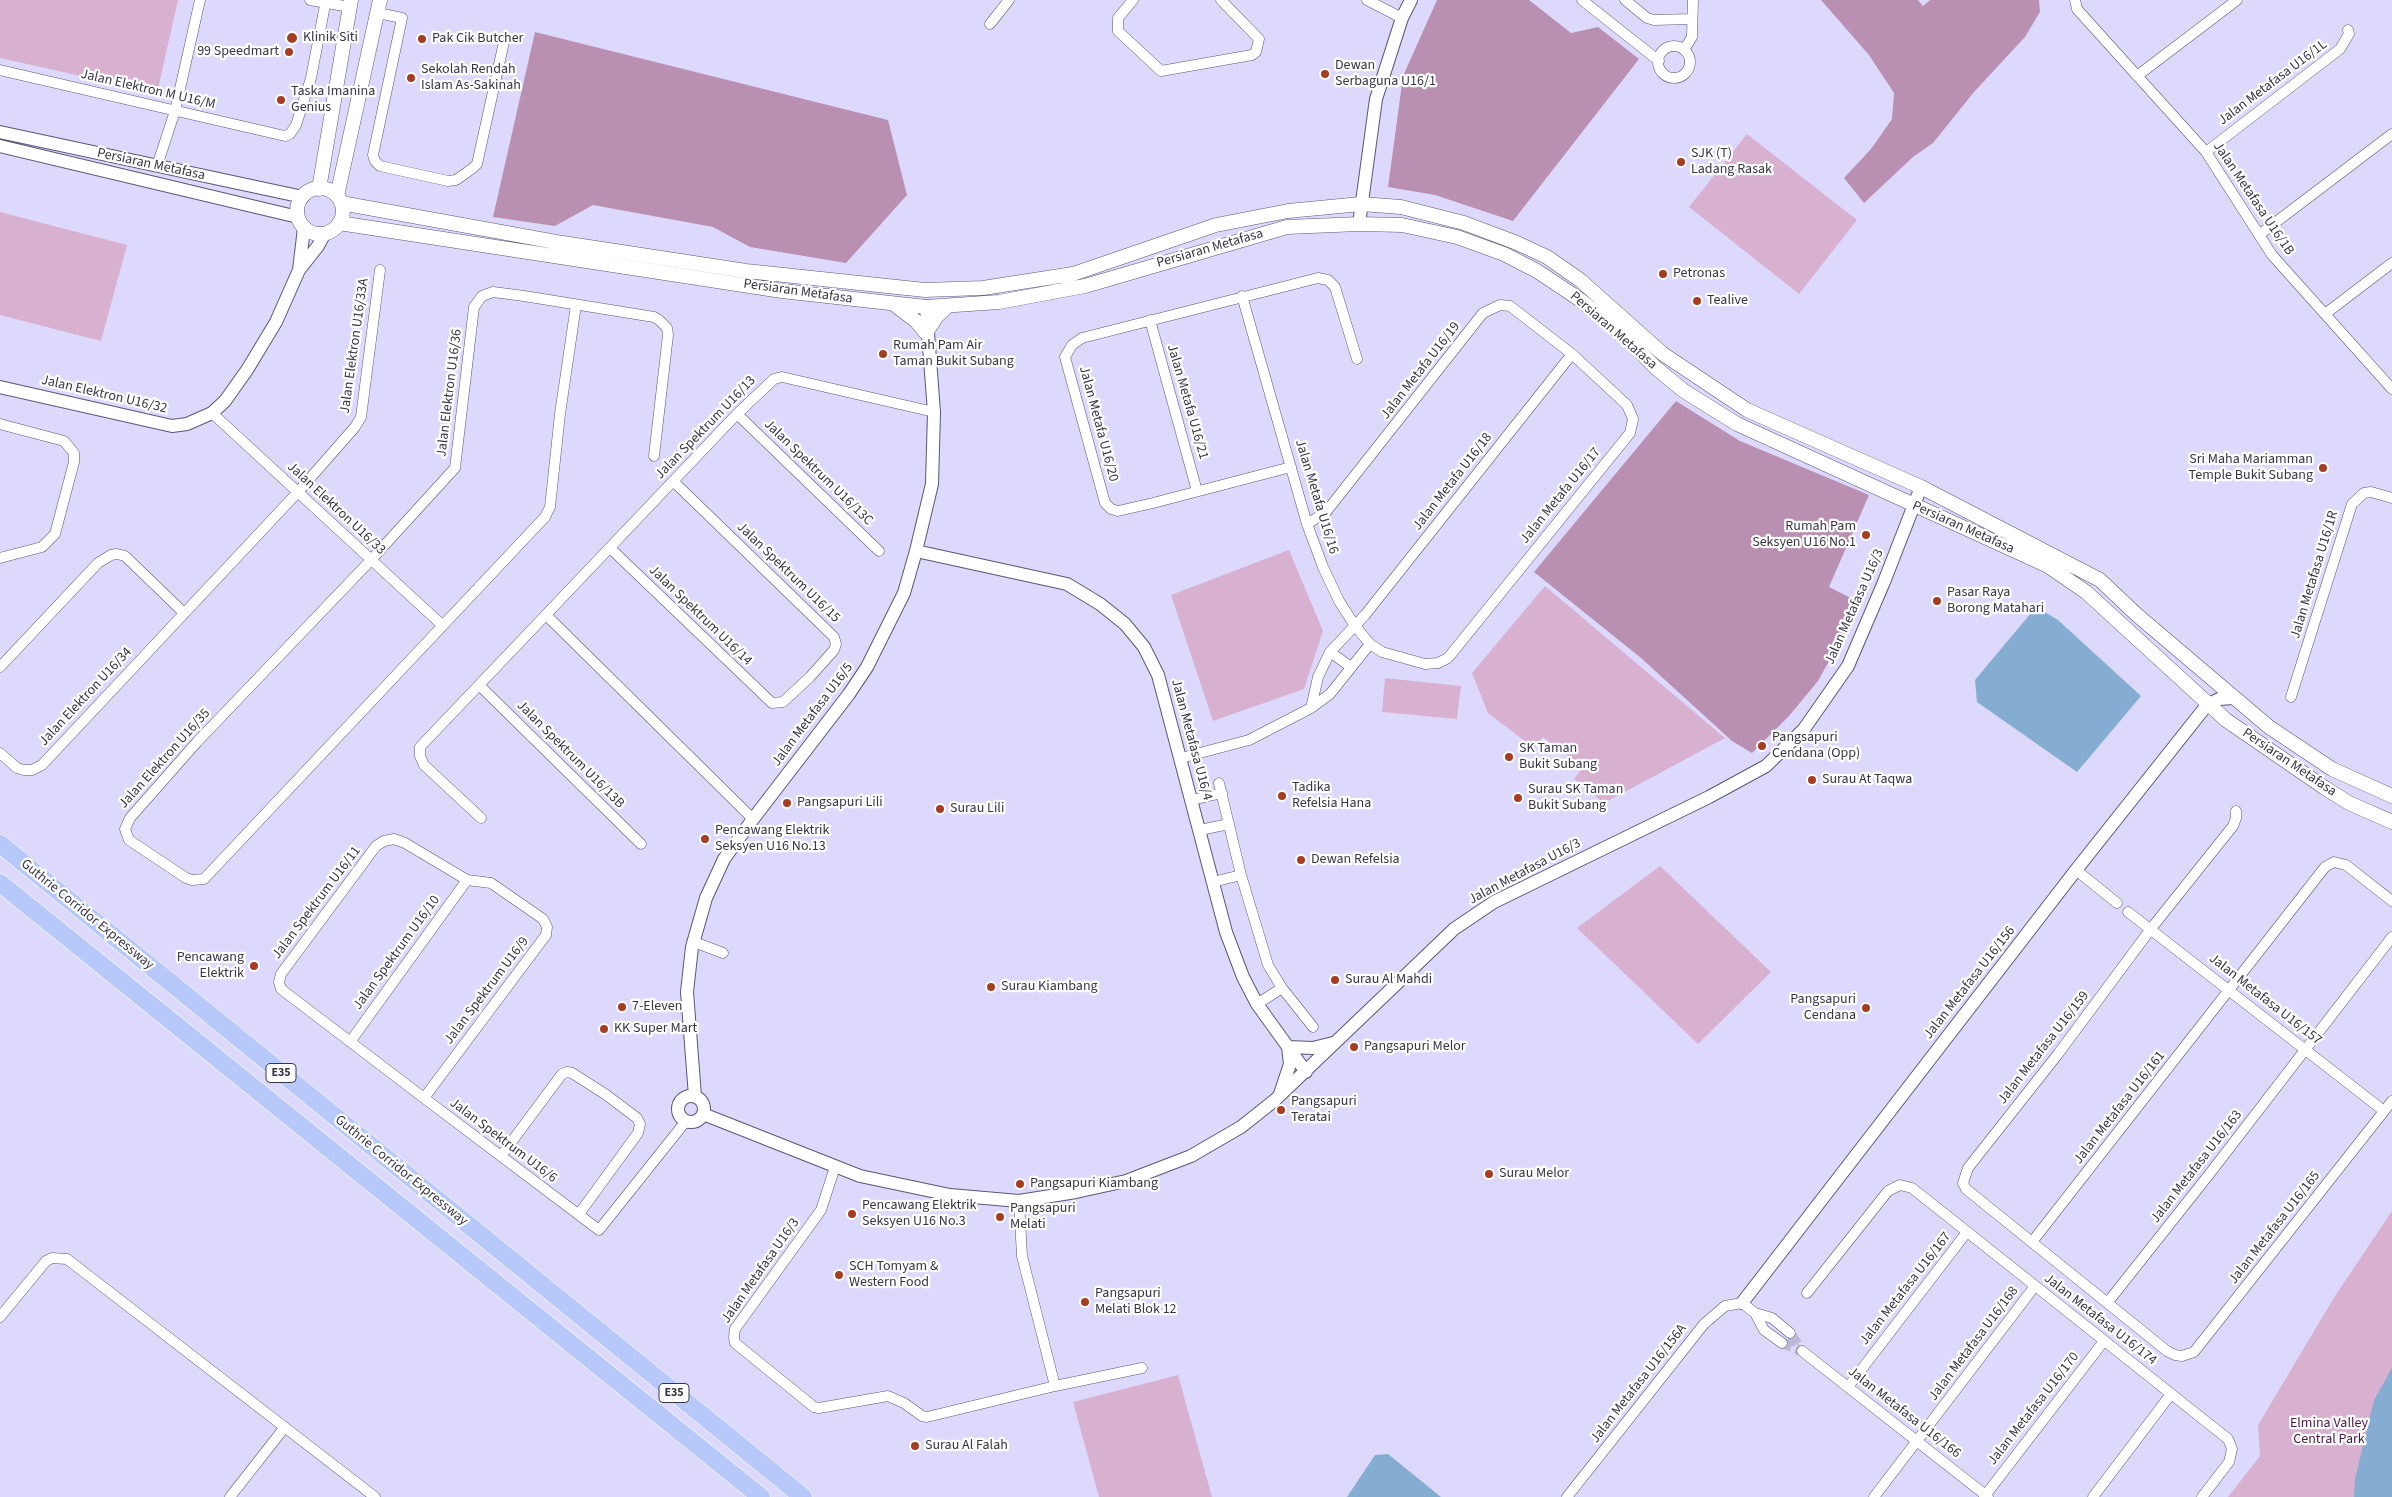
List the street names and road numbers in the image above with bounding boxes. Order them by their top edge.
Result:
street label: Jalan Metafasa U16/1L [2215,37,2331,129]
street label: Jalan Elektron M U16/M [79,66,217,114]
street label: Jalan Metafasa U16/1B [2209,139,2297,259]
street label: Persiaran Metafasa [95,145,207,185]
street label: Persiaran Metafasa [1155,226,1265,272]
street label: Persiaran Metafasa [742,276,854,308]
street label: Jalan Elektron U16/33A [337,277,373,415]
street label: Persiaran Metafasa [1566,289,1660,373]
street label: Jalan Metafa U16/19 [1378,319,1464,423]
street label: Jalan Elektron U16/36 [434,328,466,458]
street label: Jalan Metafa U16/21 [1163,343,1211,461]
street label: Jalan Metafa U16/20 [1075,364,1121,484]
street label: Jalan Elektron U16/32 [39,372,169,418]
street label: Jalan Spektrum U16/13 [652,373,760,483]
street label: Jalan Spektrum U16/13C [760,417,876,529]
street label: Jalan Metafa U16/18 [1410,430,1496,534]
street label: Jalan Metafa U16/16 [1291,438,1341,556]
street label: Jalan Metafa U16/17 [1517,445,1605,547]
street label: Jalan Elektron U16/33 [283,459,389,559]
street label: Persiaran Metafasa [1909,498,2017,558]
street label: Jalan Metafasa U16/1R [2288,509,2342,641]
street label: Jalan Spektrum U16/15 [733,519,843,627]
street label: Jalan Metafasa U16/3 [1822,547,1888,667]
street label: Jalan Spektrum U16/14 [645,562,755,670]
street label: Jalan Elektron U16/34 [36,644,136,750]
street label: Jalan Metafasa U16/5 [769,660,857,770]
street label: Jalan Metafasa U16/4 [1167,678,1215,802]
street label: Jalan Spektrum U16/13B [513,698,627,812]
street label: Jalan Elektron U16/35 [116,706,214,812]
street label: Persiaran Metafasa [2239,725,2339,801]
street label: Jalan Metafasa U16/3 [1466,835,1584,909]
street label: Jalan Spektrum U16/11 [269,843,365,963]
street label: Guthrie Corridor Expressway [17,856,157,974]
street label: Jalan Spektrum U16/10 [350,893,444,1013]
street label: Jalan Metafasa U16/156 [1921,923,2019,1043]
street label: Jalan Spektrum U16/9 [441,934,533,1048]
street label: Jalan Metafasa U16/157 [2205,951,2325,1049]
street label: Jalan Metafasa U16/159 [1995,988,2093,1108]
street label: Jalan Metafasa U16/161 [2071,1048,2169,1168]
road number: E35 [266,1064,296,1082]
street label: Jalan Spektrum U16/6 [446,1095,560,1187]
street label: Jalan Metafasa U16/163 [2148,1107,2246,1227]
street label: Guthrie Corridor Expressway [331,1112,471,1230]
street label: Jalan Metafasa U16/165 [2226,1168,2324,1288]
street label: Jalan Metafasa U16/3 [718,1215,804,1327]
street label: Jalan Metafasa U16/167 [1857,1229,1955,1349]
street label: Jalan Metafasa U16/174 [2040,1271,2160,1369]
street label: Jalan Metafasa U16/168 [1926,1284,2022,1404]
street label: Jalan Metafasa U16/156A [1587,1321,1691,1447]
street label: Jalan Metafasa U16/170 [1985,1349,2083,1469]
street label: Jalan Metafasa U16/166 [1844,1364,1964,1462]
road number: E35 [659,1384,689,1402]

